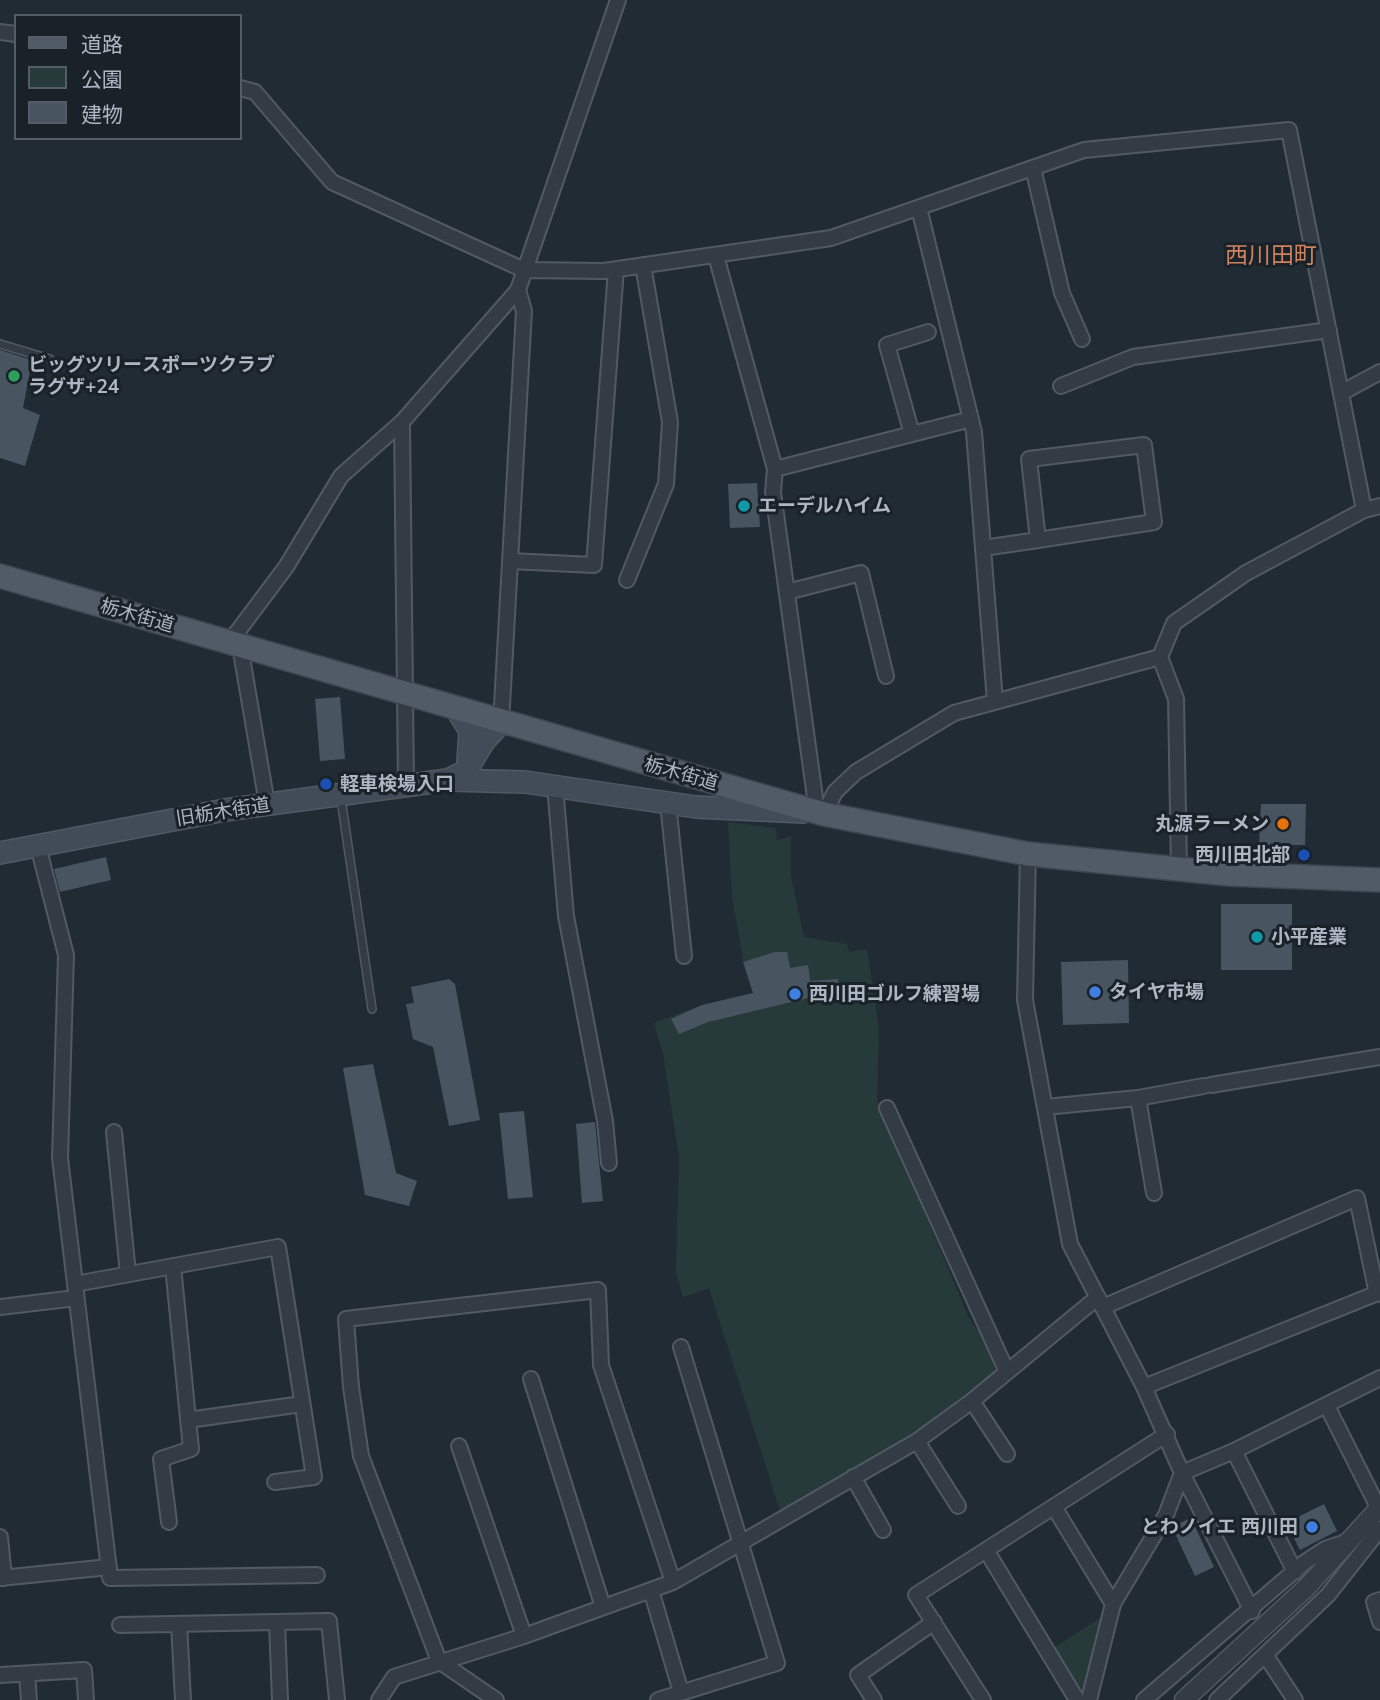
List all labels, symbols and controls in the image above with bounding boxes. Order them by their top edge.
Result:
legend [14,14,242,140]
text: 道路 [81,31,123,57]
text: 公園 [81,66,123,92]
text: 建物 [81,101,123,127]
district label: 西川田町 [1225,242,1317,270]
place label: ビッグツリースポーツクラブ ラグザ+24 [28,354,275,398]
marker: ビッグツリースポーツクラブ ラグザ+24 [6,368,22,384]
place label: エーデルハイム [758,495,891,517]
marker: エーデルハイム [736,498,752,514]
street label: 栃木街道 [97,595,177,637]
street label: 栃木街道 [641,753,721,795]
place label: 軽車検場入口 [340,773,454,795]
marker: 軽車検場入口 [318,776,334,792]
street label: 旧栃木街道 [174,793,272,831]
place label: 丸源ラーメン [1155,813,1269,835]
marker: 丸源ラーメン [1275,816,1291,832]
place label: 西川田北部 [1195,844,1290,866]
marker: 西川田北部 [1296,847,1312,863]
place label: 小平産業 [1271,926,1347,948]
marker: 小平産業 [1249,929,1265,945]
place label: タイヤ市場 [1109,981,1204,1003]
place label: 西川田ゴルフ練習場 [809,983,980,1005]
marker: タイヤ市場 [1087,984,1103,1000]
marker: 西川田ゴルフ練習場 [787,986,803,1002]
place label: とわノイエ 西川田 [1141,1516,1298,1538]
marker: とわノイエ 西川田 [1304,1519,1320,1535]

